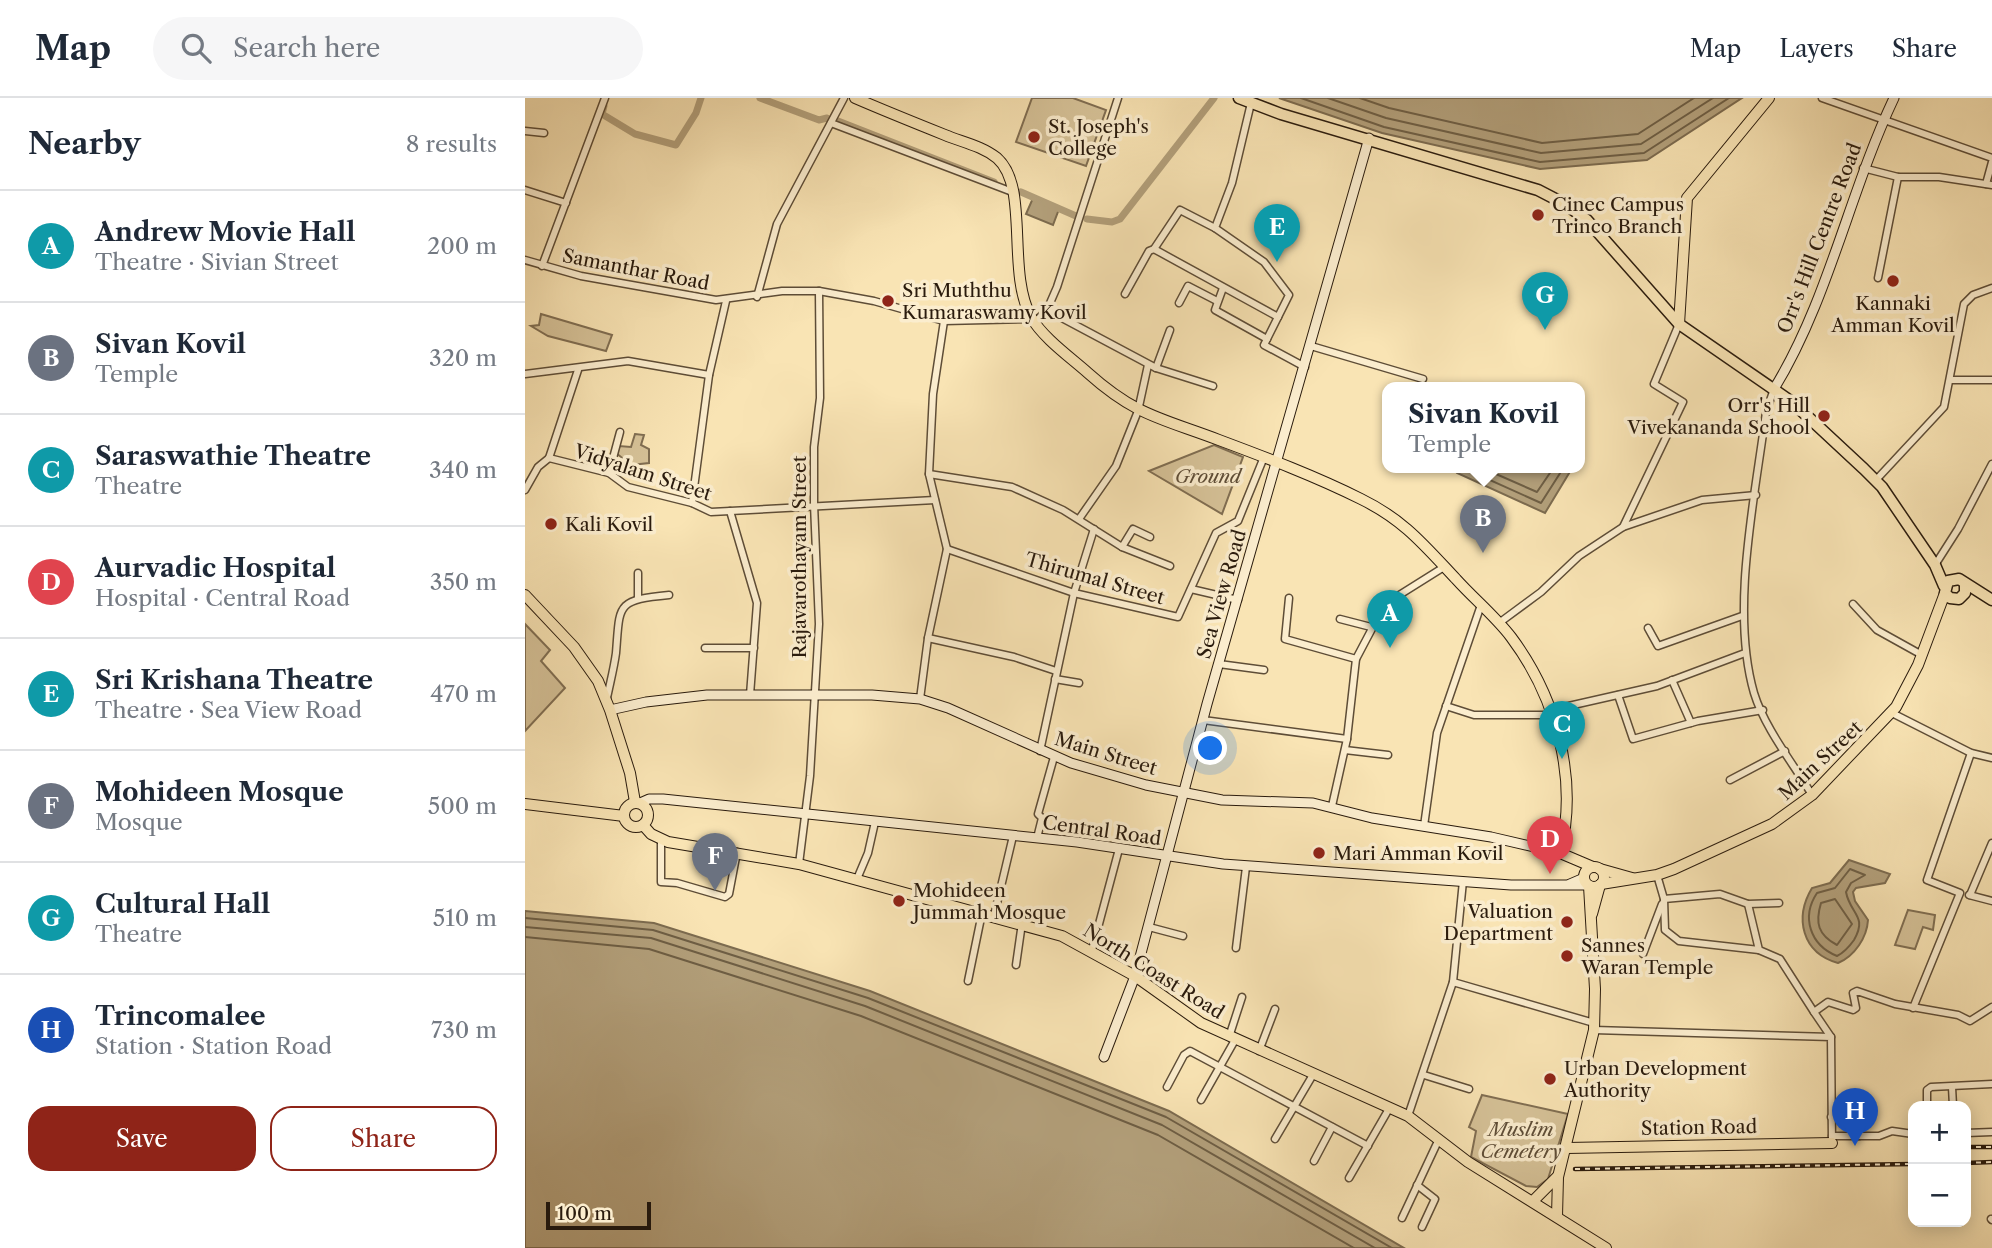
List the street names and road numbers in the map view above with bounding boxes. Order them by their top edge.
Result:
street label: Orr's Hill Centre Road [1773,139,1867,337]
street label: Samanthar Road [560,244,712,295]
street label: Vidyalam Street [570,439,715,506]
street label: Rajavarothayam Street [788,455,811,658]
street label: Sea View Road [1192,527,1251,661]
street label: Thirumal Street [1023,548,1167,609]
street label: Main Street [1774,716,1867,805]
street label: Main Street [1052,727,1160,780]
street label: Central Road [1041,811,1163,850]
street label: North Coast Road [1079,919,1229,1024]
street label: Station Road [1641,1115,1758,1140]

